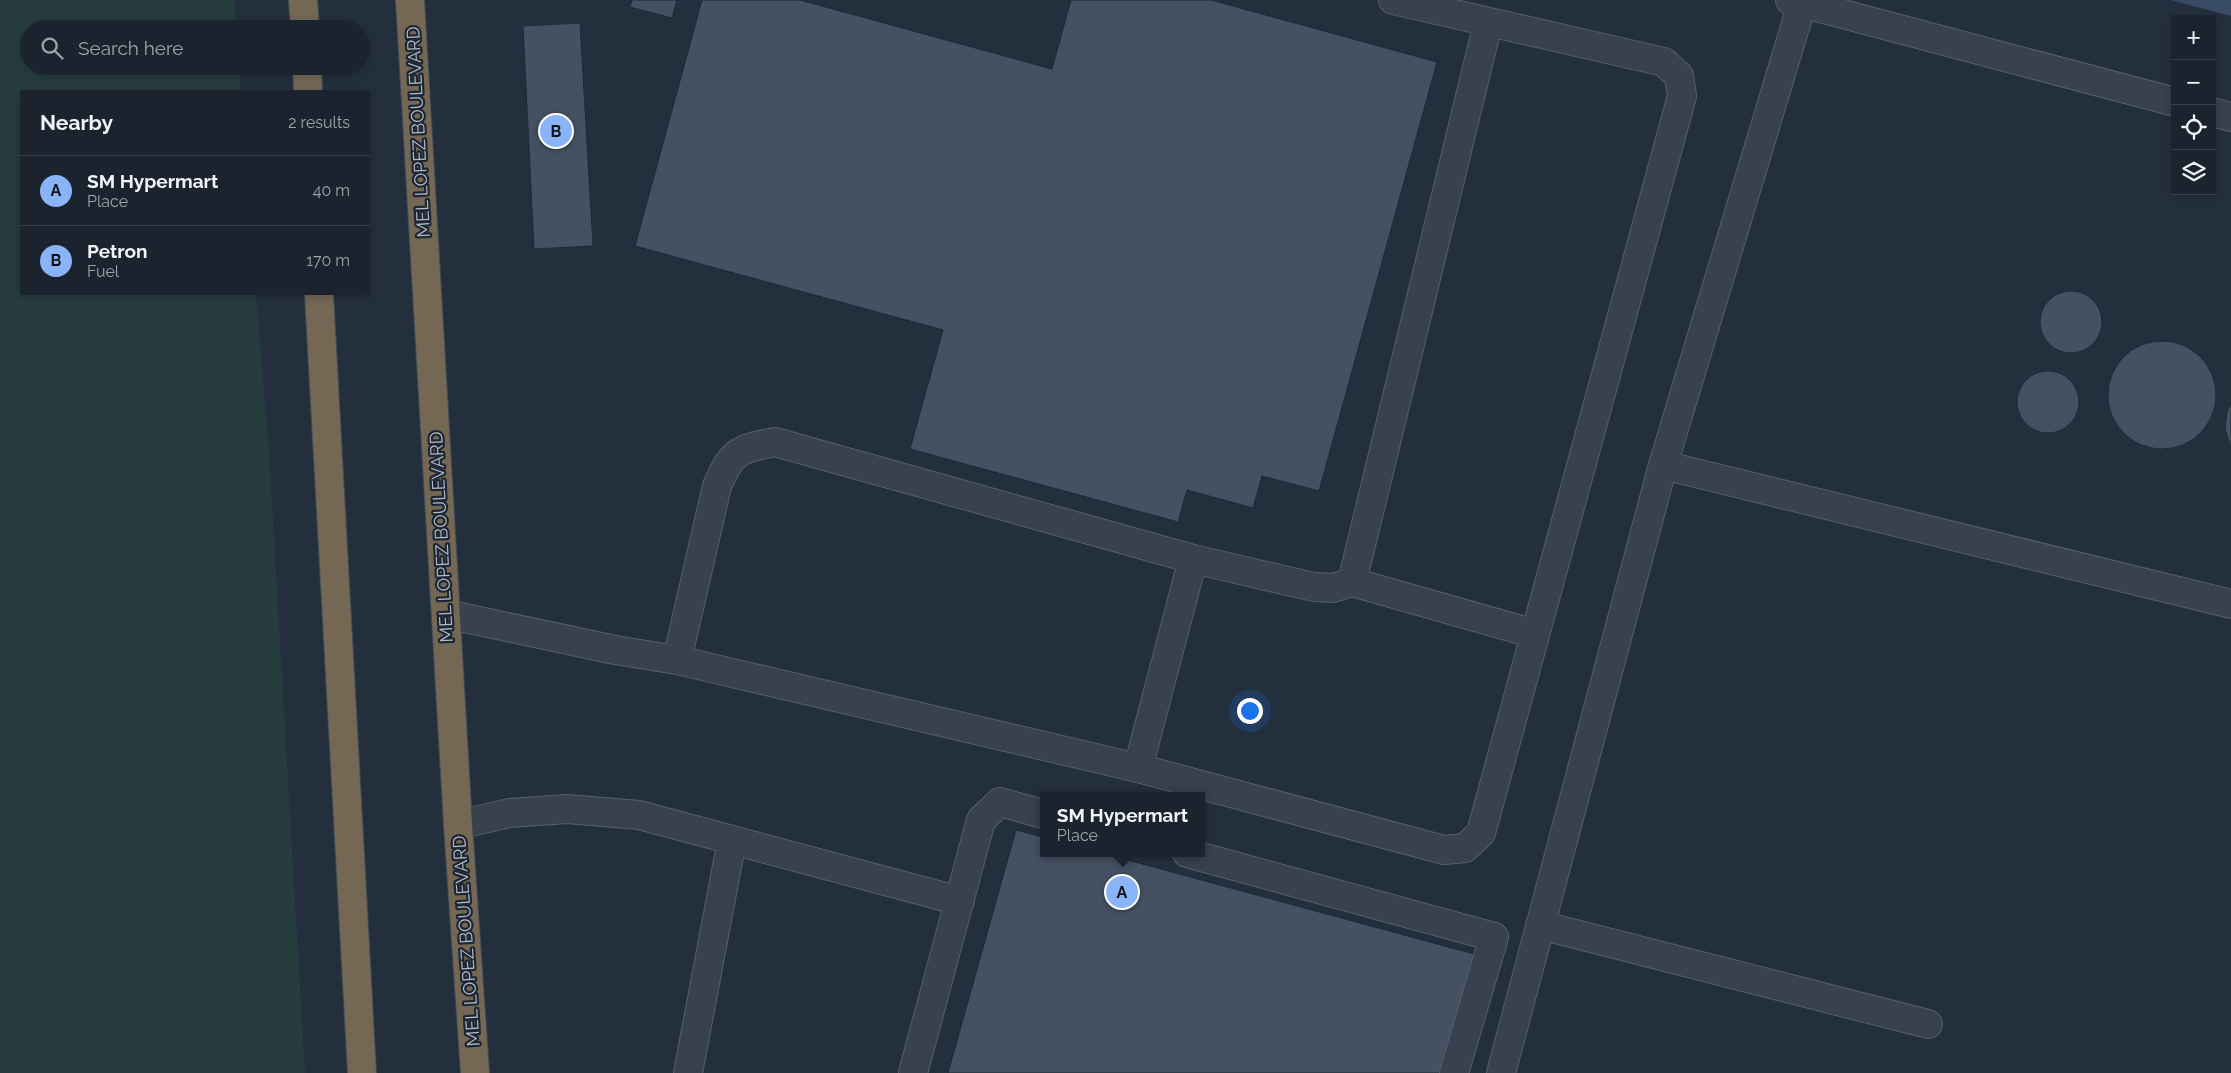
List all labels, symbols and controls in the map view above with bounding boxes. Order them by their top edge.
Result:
map controls [2171,15,2216,195]
button: + [2171,15,2216,60]
search box [20,20,370,75]
street label: MEL LOPEZ BOULEVARD [402,26,434,238]
icon: search [38,34,66,62]
text: Search here [78,37,184,59]
button: − [2171,60,2216,105]
button: locate [2171,105,2216,150]
text: Nearby [40,110,113,135]
pin: B [540,112,572,150]
text: 2 results [288,113,350,132]
button: layers [2171,150,2216,195]
text: SM Hypermart [87,170,218,192]
text: A [51,181,61,200]
text: 40 m [313,181,350,200]
text: Place [87,192,128,211]
text: Petron [87,240,147,262]
text: B [51,251,61,270]
text: 170 m [306,251,350,270]
text: Fuel [87,262,119,281]
street label: MEL LOPEZ BOULEVARD [425,431,457,643]
your location [1237,698,1263,724]
popup [1040,792,1205,857]
text: SM Hypermart [1057,804,1188,826]
text: Place [1057,826,1098,845]
street label: MEL LOPEZ BOULEVARD [448,835,484,1047]
pin: A [1106,873,1138,911]

